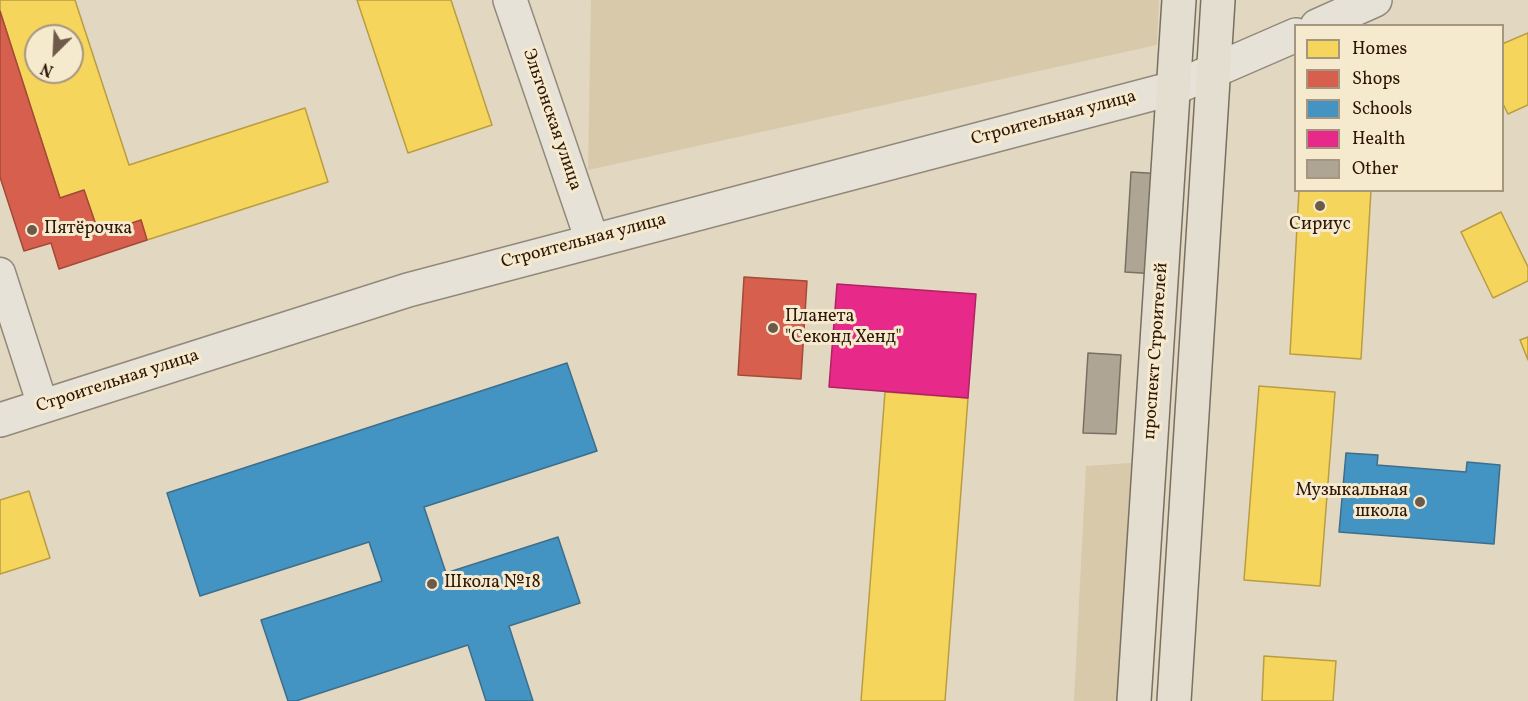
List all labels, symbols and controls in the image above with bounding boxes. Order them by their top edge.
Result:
north arrow [24,24,84,84]
legend [1294,24,1504,192]
text: Homes [1352,37,1407,62]
street label: Эльтонская улица [517,46,585,194]
text: N [38,56,57,81]
text: Shops [1352,67,1400,92]
street label: Строительная улица [969,87,1139,151]
text: Schools [1352,97,1412,122]
text: Health [1352,127,1405,152]
text: Other [1352,157,1398,182]
marker: Сириус [1313,199,1327,213]
street label: Строительная улица [499,210,669,274]
place label: Сириус [1289,215,1351,237]
place label: Пятёрочка [44,219,132,241]
marker: Пятёрочка [25,223,39,237]
street label: проспект Строителей [1140,262,1174,440]
place label: Планета "Секонд Хенд" [785,307,902,350]
marker: Планета "Секонд Хенд" [766,321,780,335]
street label: Строительная улица [34,345,202,419]
place label: Музыкальная школа [1295,481,1408,524]
marker: Музыкальная школа [1413,495,1427,509]
place label: Школа №18 [444,573,541,595]
marker: Школа №18 [425,577,439,591]

